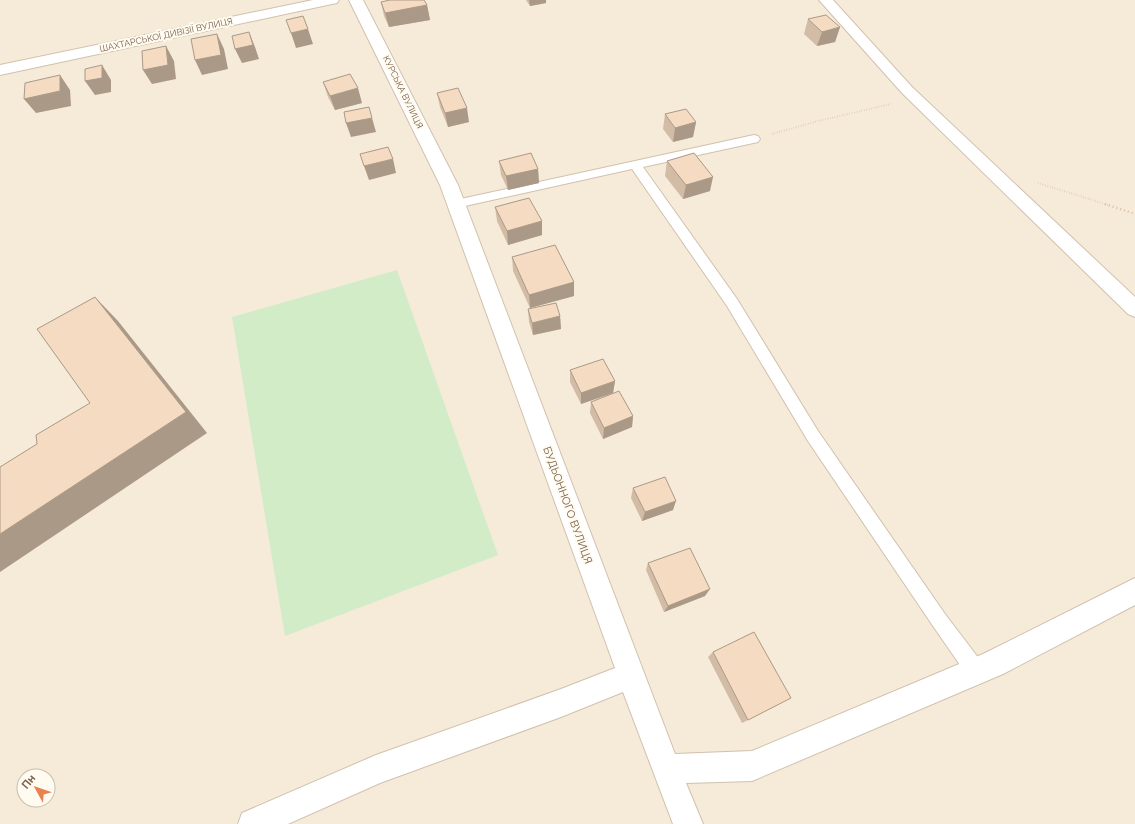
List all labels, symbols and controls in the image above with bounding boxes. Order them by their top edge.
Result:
street label: ШАХТАРСЬКОЇ ДИВІЗІЇ ВУЛИЦЯ [98,15,234,54]
street label: КУРСЬКА ВУЛИЦЯ [381,54,425,130]
street label: БУДЬОННОГО ВУЛИЦЯ [540,445,595,566]
north arrow [16,768,56,808]
text: Пн [19,772,38,792]

